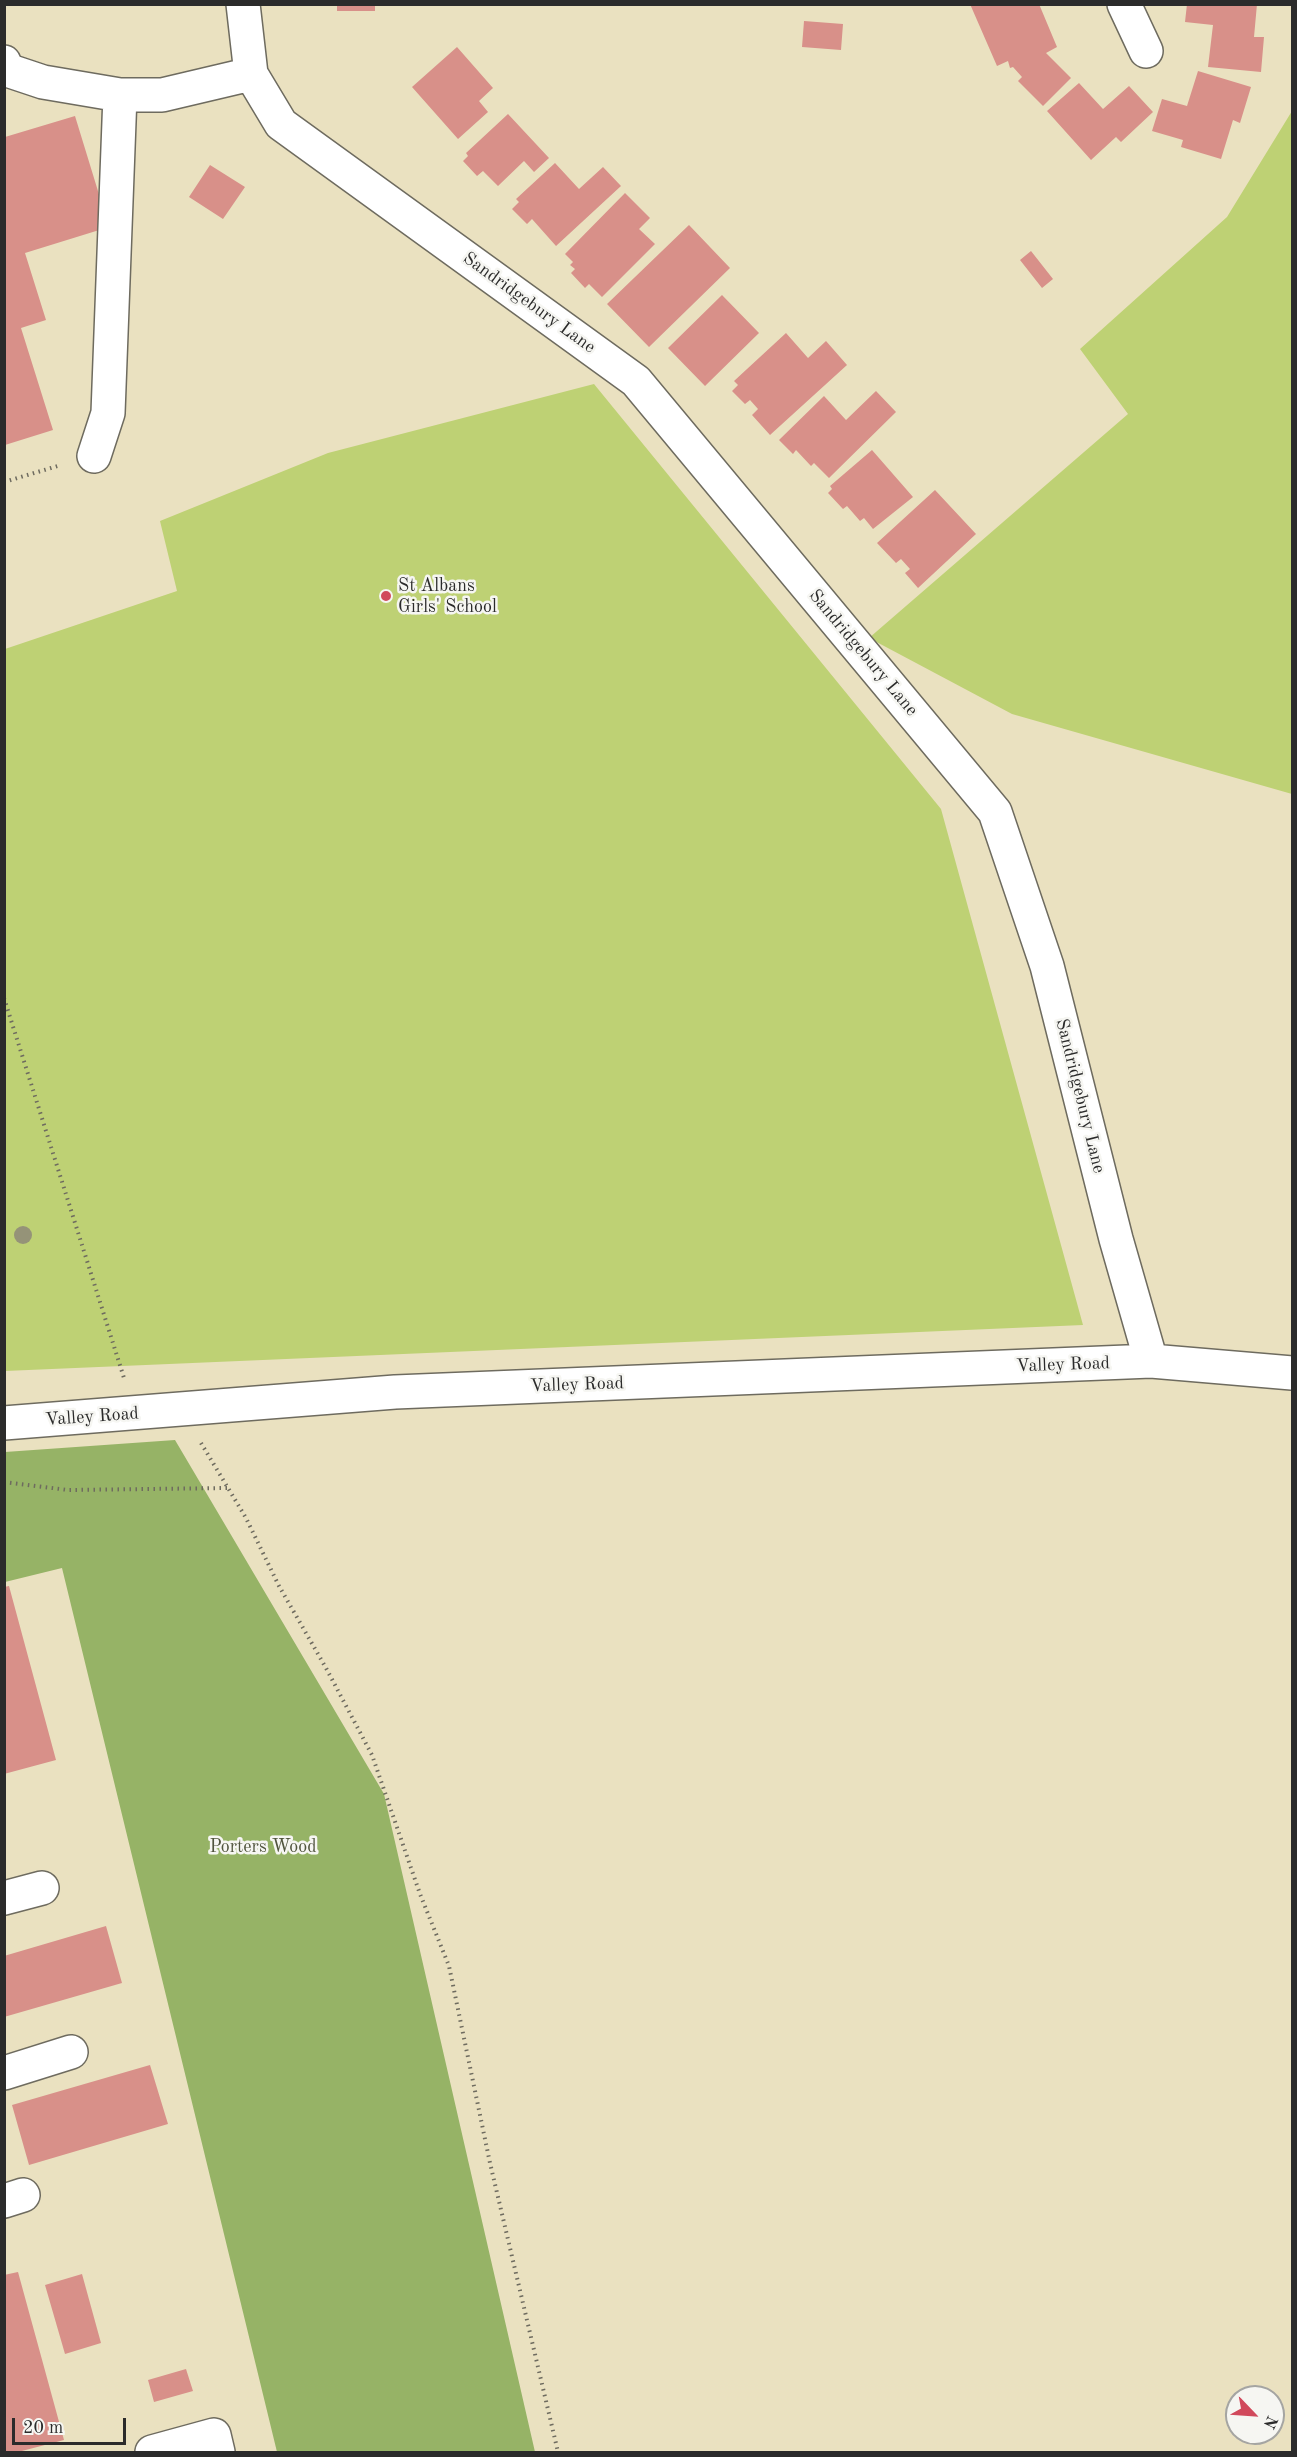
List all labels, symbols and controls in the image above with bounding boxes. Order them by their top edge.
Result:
street label: Sandridgebury Lane [459,248,599,358]
place label: St Albans Girls' School [398,575,497,618]
street label: Sandridgebury Lane [804,585,922,721]
marker: St Albans Girls' School [379,589,393,603]
street label: Sandridgebury Lane [1050,1016,1110,1176]
street label: Valley Road [1016,1353,1110,1377]
street label: Valley Road [530,1373,624,1397]
street label: Valley Road [44,1403,140,1431]
park label: Porters Wood [209,1836,317,1858]
north arrow [1225,2385,1285,2445]
scale bar [15,2406,129,2444]
text: N [1260,2413,1279,2431]
text: 20 m [23,2419,63,2437]

